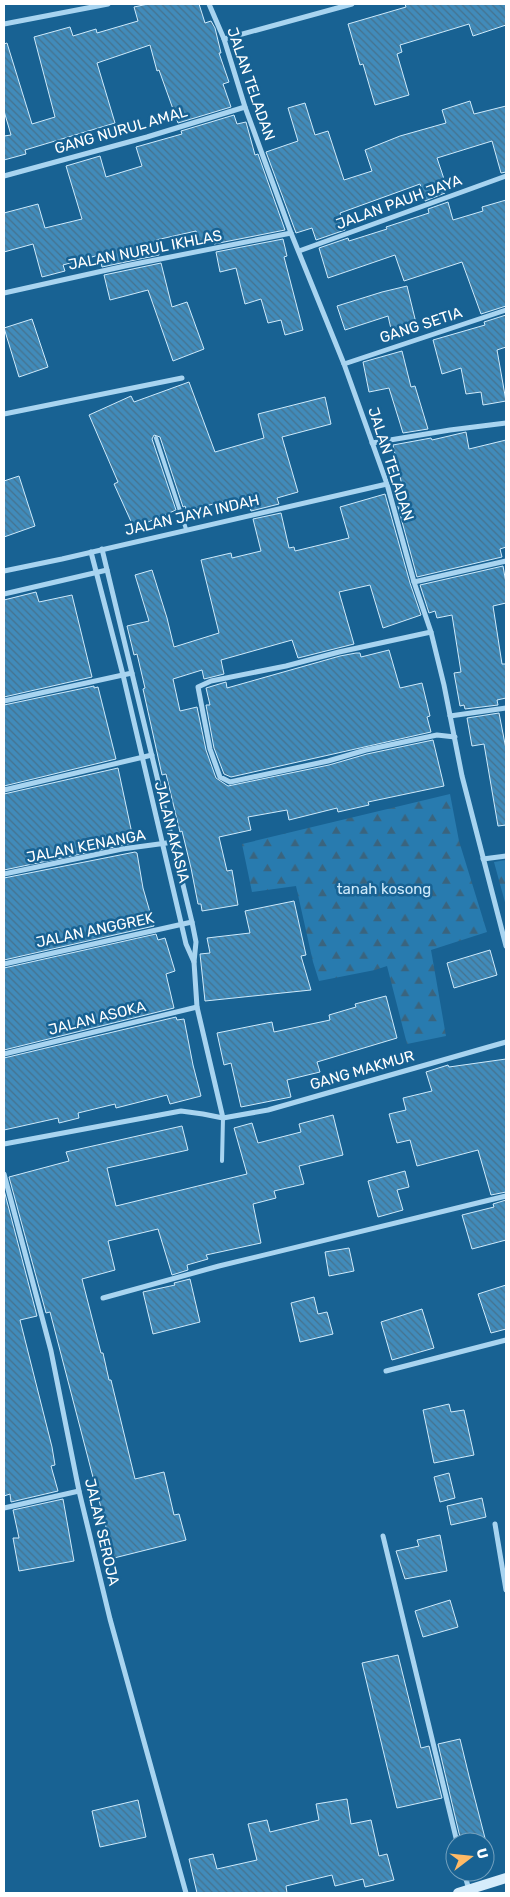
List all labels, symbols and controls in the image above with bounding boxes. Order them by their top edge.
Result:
street label: JALAN TELADAN [223,25,279,143]
street label: GANG NURUL AMAL [52,102,190,158]
street label: JALAN PAUH JAYA [334,171,464,233]
street label: JALAN NURUL IKHLAS [66,226,224,274]
street label: GANG SETIA [378,303,464,347]
street label: JALAN TELADAN [364,405,418,523]
street label: JALAN JAYA INDAH [123,491,261,539]
street label: JALAN AKASIA [151,779,193,885]
street label: JALAN KENANGA [25,826,147,866]
park label: tanah kosong [337,880,431,898]
street label: JALAN ANGGREK [34,909,156,951]
street label: JALAN ASOKA [46,997,148,1039]
street label: GANG MAKMUR [308,1046,416,1093]
street label: JALAN SEROJA [81,1477,123,1587]
north arrow [445,1832,495,1882]
text: U [472,1846,492,1861]

